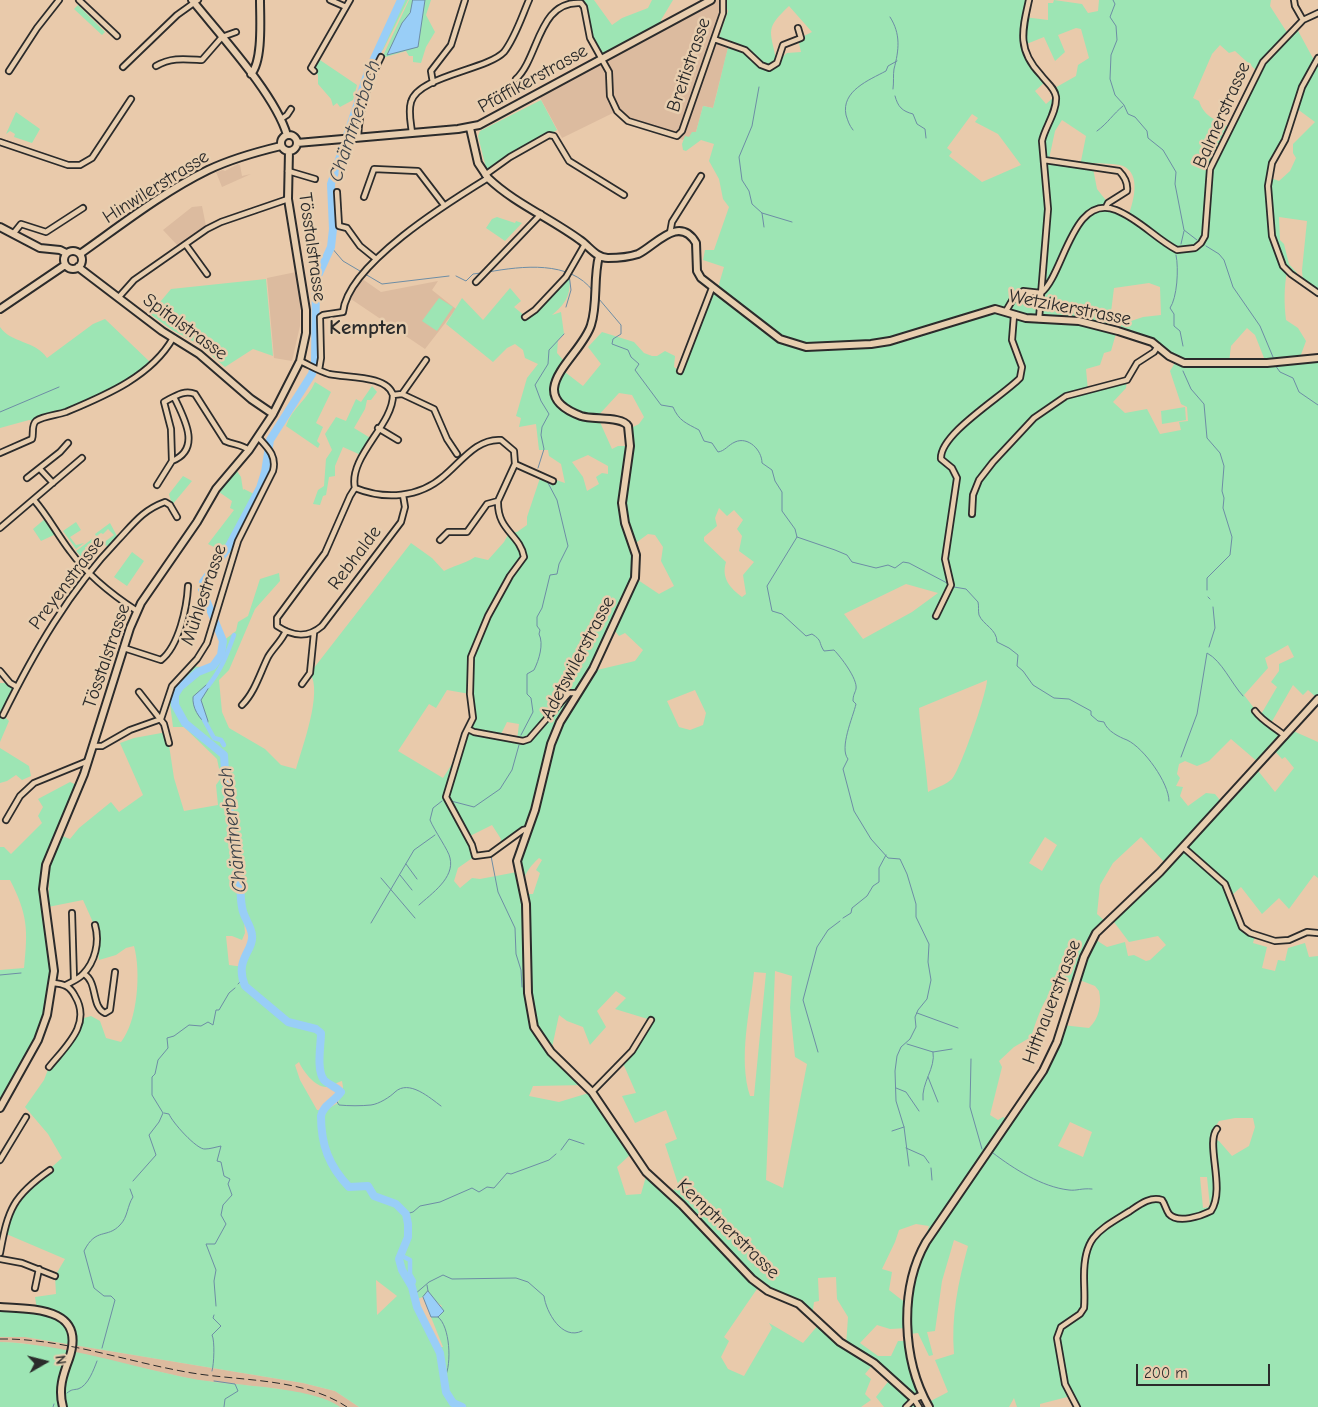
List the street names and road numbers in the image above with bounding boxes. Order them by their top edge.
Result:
street label: Breitistrasse [662,15,716,115]
street label: Pfäffikerstrasse [474,40,592,118]
street label: Balmerstrasse [1188,58,1256,172]
street label: Hinwilerstrasse [99,145,213,229]
street label: Tösstalstrasse [293,191,331,303]
street label: Wetzikerstrasse [1007,285,1133,331]
street label: Spitalstrasse [138,289,232,365]
street label: Rebhalde [323,521,387,595]
street label: Preyenstrasse [24,532,110,634]
street label: Mühlestrasse [176,542,232,648]
street label: Adetswilerstrasse [536,592,620,724]
street label: Tösstalstrasse [78,600,136,712]
street label: Hittnauerstrasse [1018,936,1086,1068]
street label: Kemptnerstrasse [672,1174,784,1284]

